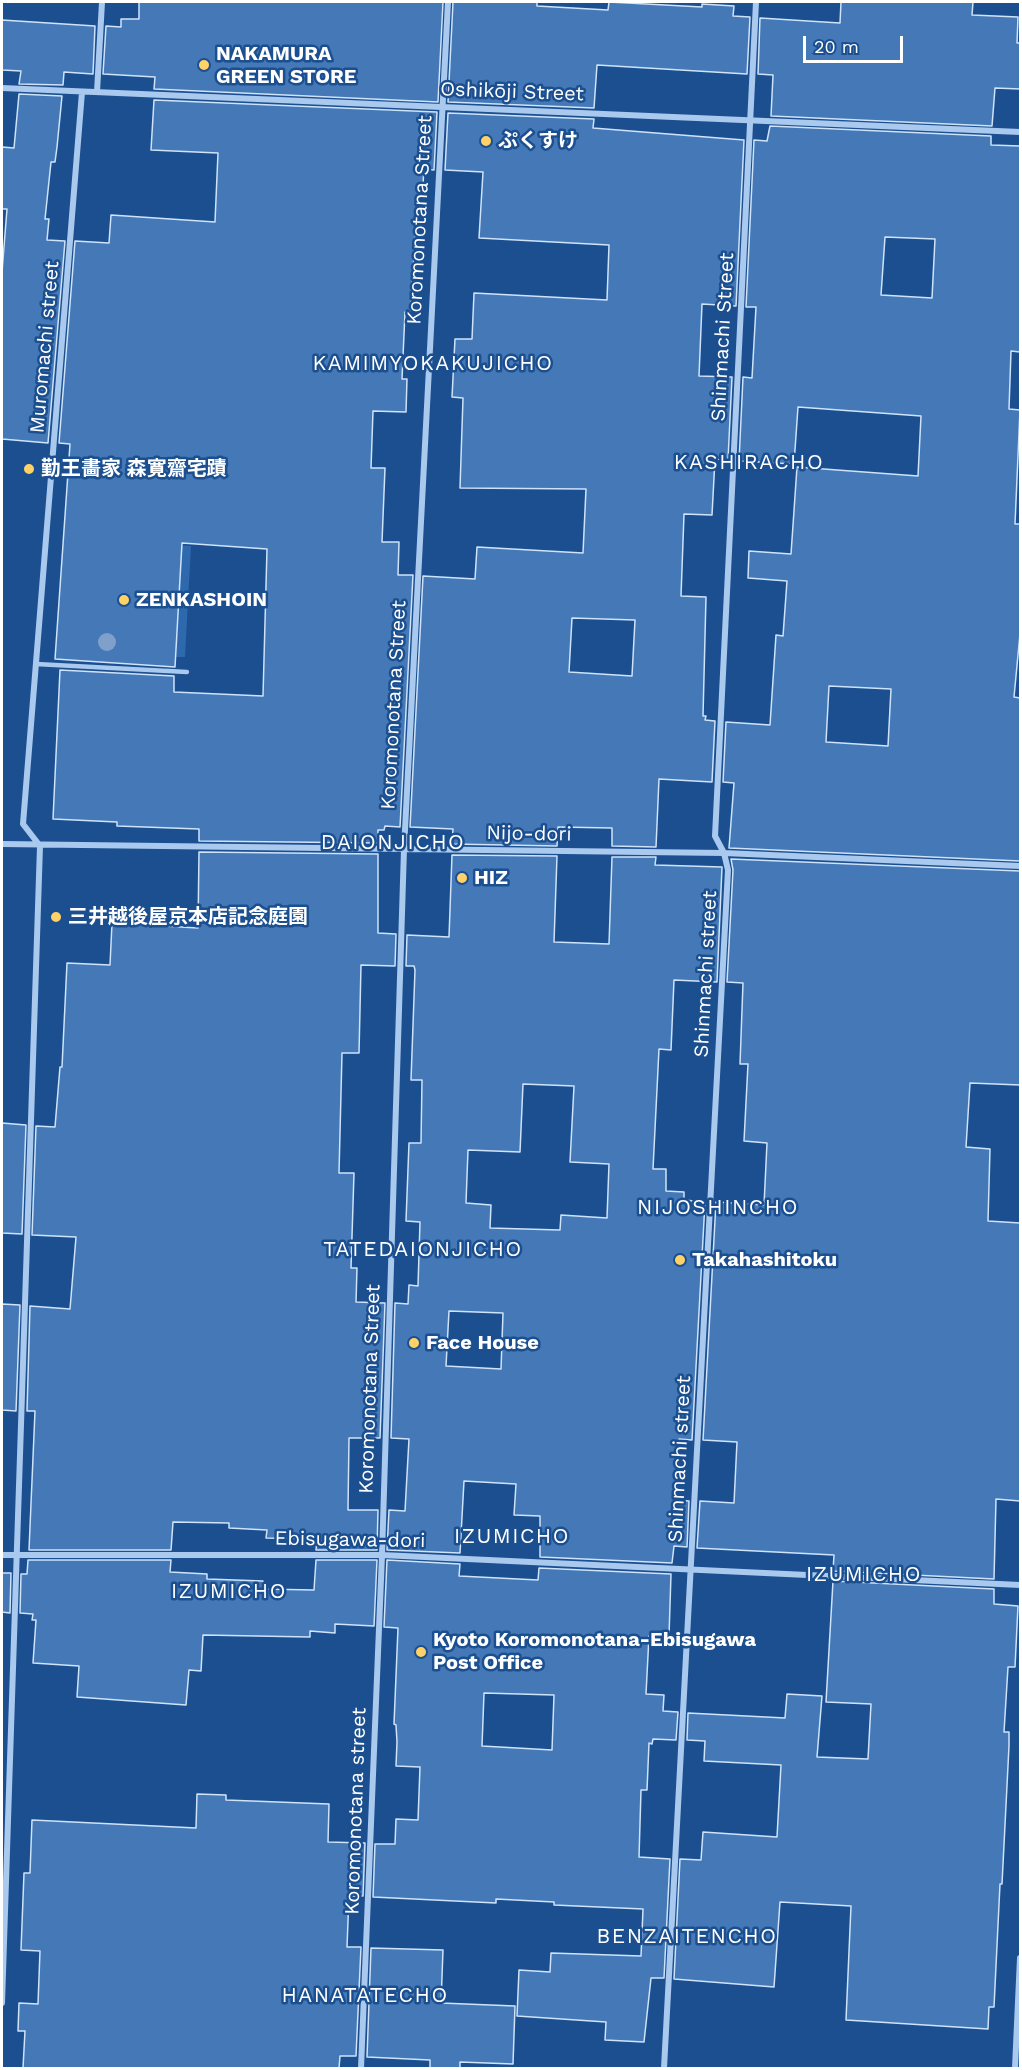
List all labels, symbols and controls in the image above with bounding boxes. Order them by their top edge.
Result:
scale bar [806,24,906,62]
text: 20 m [814,36,859,57]
place label: NAKAMURA GREEN STORE [216,42,356,89]
marker: NAKAMURA GREEN STORE [197,58,211,72]
street label: Oshikōji Street [440,77,584,107]
street label: Koromonotana Street [403,115,437,325]
place label: ぷくすけ [498,129,578,153]
marker: ぷくすけ [479,134,493,148]
street label: Shinmachi Street [707,252,739,422]
street label: Muromachi street [26,260,64,434]
district label: KAMIMYOKAKUJICHO [313,351,553,377]
district label: KASHIRACHO [674,450,824,476]
place label: 勤王畵家 森寛齋宅蹟 [41,457,227,481]
marker: 勤王畵家 森寛齋宅蹟 [22,462,36,476]
place label: ZENKASHOIN [136,588,267,612]
marker: ZENKASHOIN [117,593,131,607]
street label: Koromonotana Street [377,600,411,810]
street label: Nijo-dori [486,821,572,847]
district label: DAIONJICHO [321,830,465,856]
place label: HIZ [474,866,508,890]
marker: HIZ [455,871,469,885]
street label: Shinmachi street [690,890,722,1058]
place label: 三井越後屋京本店記念庭園 [68,905,308,929]
marker: 三井越後屋京本店記念庭園 [49,910,63,924]
district label: NIJOSHINCHO [637,1195,799,1221]
district label: TATEDAIONJICHO [323,1237,523,1263]
place label: Takahashitoku [692,1248,837,1272]
marker: Takahashitoku [673,1253,687,1267]
street label: Koromonotana Street [354,1284,386,1494]
place label: Face House [426,1331,539,1355]
marker: Face House [407,1336,421,1350]
street label: Shinmachi street [664,1375,696,1543]
district label: IZUMICHO [454,1524,570,1550]
street label: Ebisugawa-dori [274,1527,426,1553]
district label: IZUMICHO [806,1562,922,1588]
district label: IZUMICHO [171,1579,287,1605]
place label: Kyoto Koromonotana-Ebisugawa Post Office [433,1628,756,1675]
marker: Kyoto Koromonotana-Ebisugawa Post Office [414,1645,428,1659]
street label: Koromonotana street [340,1707,372,1915]
district label: BENZAITENCHO [597,1924,777,1950]
district label: HANATATECHO [281,1983,449,2009]

